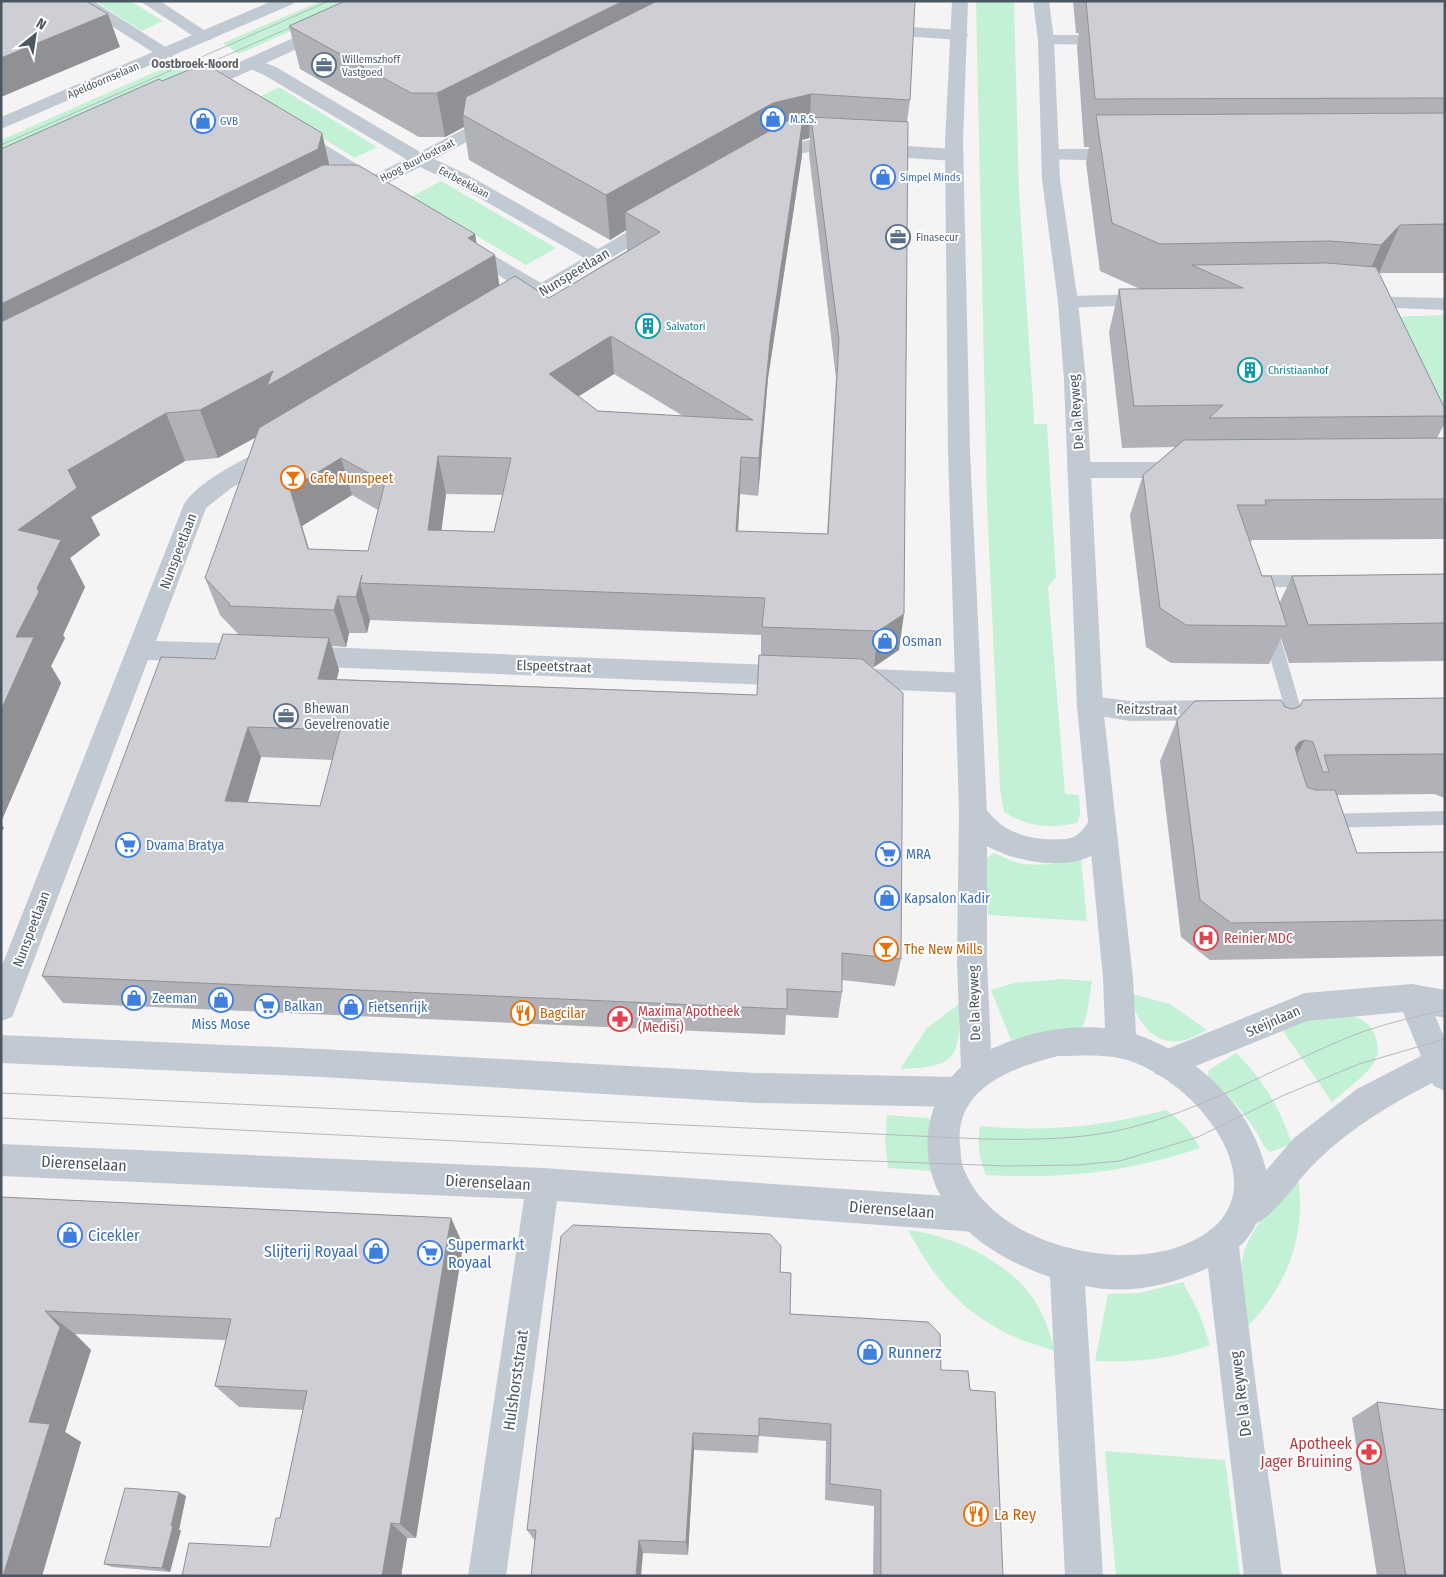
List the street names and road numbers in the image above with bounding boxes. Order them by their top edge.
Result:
street label: Apeldoornselaan [65,60,141,101]
street label: Hoog Buurlostraat [378,136,457,185]
street label: Eerbeeklaan [436,164,491,201]
street label: Nunspeetlaan [536,245,613,300]
street label: De la Reyweg [1065,373,1088,450]
street label: Nunspeetlaan [156,511,201,591]
street label: Elspeetstraat [516,657,592,676]
street label: Reitzstraat [1116,700,1178,719]
street label: Nunspeetlaan [9,889,54,969]
street label: De la Reyweg [965,965,984,1041]
street label: Steijnlaan [1244,1002,1303,1041]
street label: Dierenselaan [41,1152,127,1175]
street label: Dierenselaan [445,1171,531,1194]
street label: Dierenselaan [849,1197,935,1222]
street label: Hulshorststraat [499,1328,532,1432]
street label: De la Reyweg [1226,1350,1255,1438]

